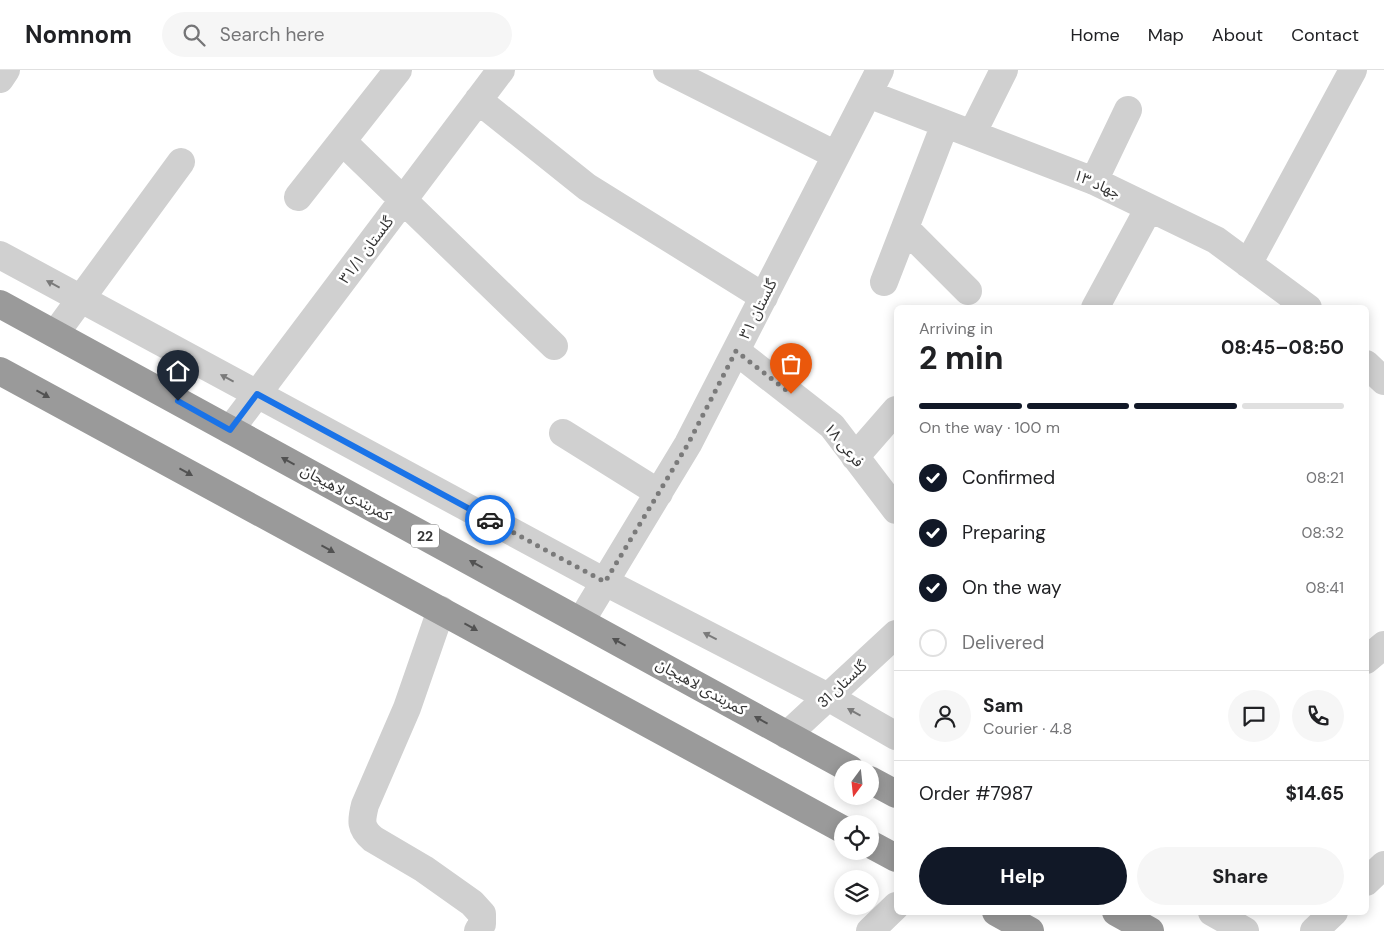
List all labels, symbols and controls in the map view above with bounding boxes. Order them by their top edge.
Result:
search box [162,12,512,57]
text: Nomnom [25,19,132,50]
icon: search [180,21,208,49]
text: Search here [220,22,325,47]
text: Home [1070,23,1120,47]
text: Map [1148,23,1184,47]
text: About [1212,23,1263,47]
text: Contact [1291,23,1359,47]
street label: جهاد ۱۳ [1070,165,1124,203]
street label: گلستان ۳۱/۱ [334,212,398,288]
street label: گلستان ۳۱ [734,275,782,342]
one-way arrow [46,280,61,288]
text: Arriving in [919,318,993,339]
text: 08:45–08:50 [1221,335,1344,360]
text: 2 min [919,337,1004,379]
pin [770,343,812,394]
pin [157,350,199,401]
icon: bag [777,350,805,378]
icon: home [164,357,192,385]
one-way arrow [221,373,234,382]
one-way arrow [36,390,50,398]
text: On the way · 100 m [919,417,1060,438]
street label: فرعی ۱۸ [820,419,869,472]
one-way arrow [280,457,295,465]
street label: کمربندی لاهیجان [297,460,395,526]
icon: check [919,464,947,492]
text: Confirmed [962,465,1055,490]
text: 08:21 [1306,467,1344,488]
one-way arrow [178,468,193,476]
courier [465,495,515,545]
icon: car [476,506,504,534]
icon: check [919,519,947,547]
text: Preparing [962,520,1046,545]
text: 08:32 [1301,522,1344,543]
road number: 22 [411,524,439,548]
one-way arrow [322,545,335,554]
one-way arrow [470,559,483,568]
icon: check [919,574,947,602]
text: On the way [962,575,1062,600]
text: 08:41 [1305,577,1344,598]
one-way arrow [464,623,478,631]
text: Delivered [962,630,1044,655]
one-way arrow [703,632,717,640]
one-way arrow [612,637,626,646]
street label: کمربندی لاهیجان [652,654,750,720]
street label: گلستان 31 [813,655,872,712]
button: person [919,690,971,742]
button: chat [1228,690,1280,742]
button: phone [1292,690,1344,742]
text: Sam [983,693,1024,718]
one-way arrow [847,707,860,716]
one-way arrow [754,716,768,725]
text: Courier · 4.8 [983,718,1072,739]
north arrow [834,760,879,805]
map controls [834,760,879,915]
text: Order #7987 [919,781,1033,806]
text: $14.65 [1286,781,1344,806]
button: locate [834,815,879,860]
button: Help [919,847,1127,905]
button: Share [1137,847,1344,905]
button: layers [834,870,879,915]

